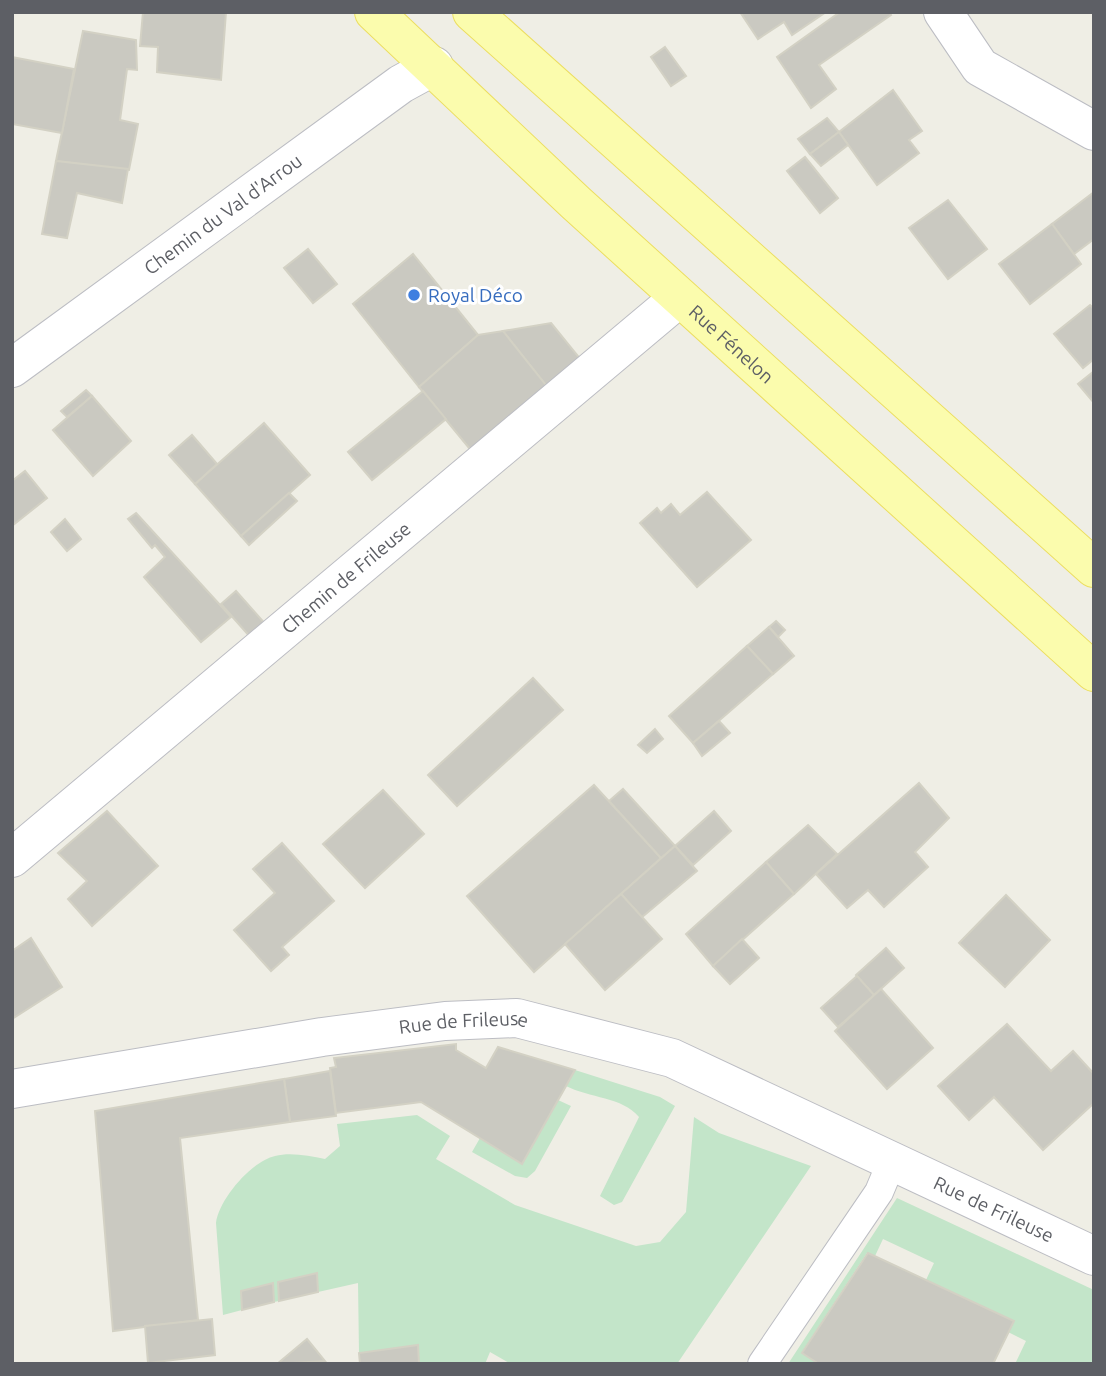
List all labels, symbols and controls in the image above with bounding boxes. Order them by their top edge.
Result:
street label: Chemin du Val d'Arrou [140,149,306,279]
place label: Royal Déco [428,284,523,306]
marker: Royal Déco [406,287,422,303]
street label: Rue Fénelon [685,300,778,388]
street label: Chemin de Frileuse [277,517,415,638]
street label: Rue de Frileuse [398,1007,531,1038]
street label: Rue de Frileuse [930,1171,1057,1247]

